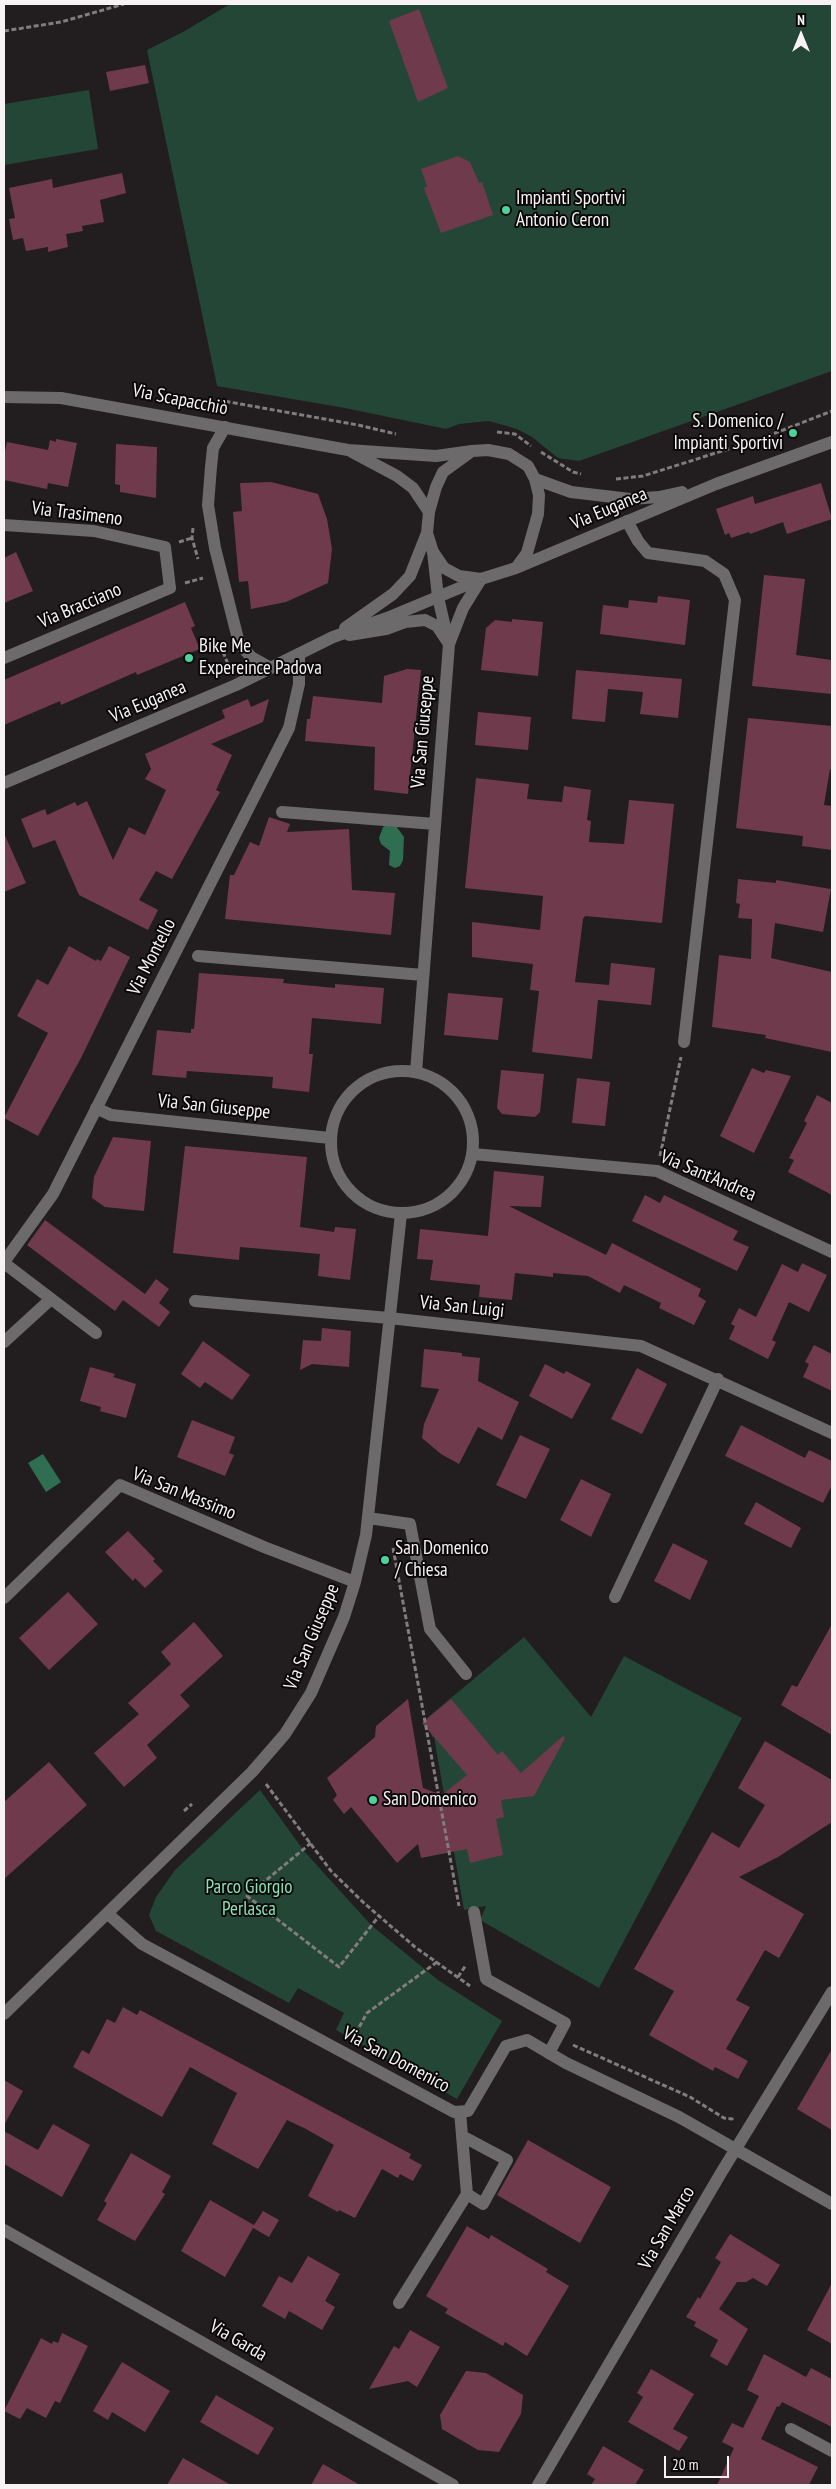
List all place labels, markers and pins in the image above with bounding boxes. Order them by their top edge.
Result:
place label: Impianti Sportivi Antonio Ceron [516,188,626,232]
marker: Impianti Sportivi Antonio Ceron [500,204,512,216]
place label: S. Domenico / Impianti Sportivi [673,411,783,455]
marker: S. Domenico / Impianti Sportivi [787,427,799,439]
place label: Bike Me Expereince Padova [199,636,322,680]
marker: Bike Me Expereince Padova [183,652,195,664]
place label: San Domenico / Chiesa [395,1538,489,1582]
marker: San Domenico / Chiesa [379,1554,391,1566]
place label: San Domenico [383,1789,477,1811]
marker: San Domenico [367,1794,379,1806]

